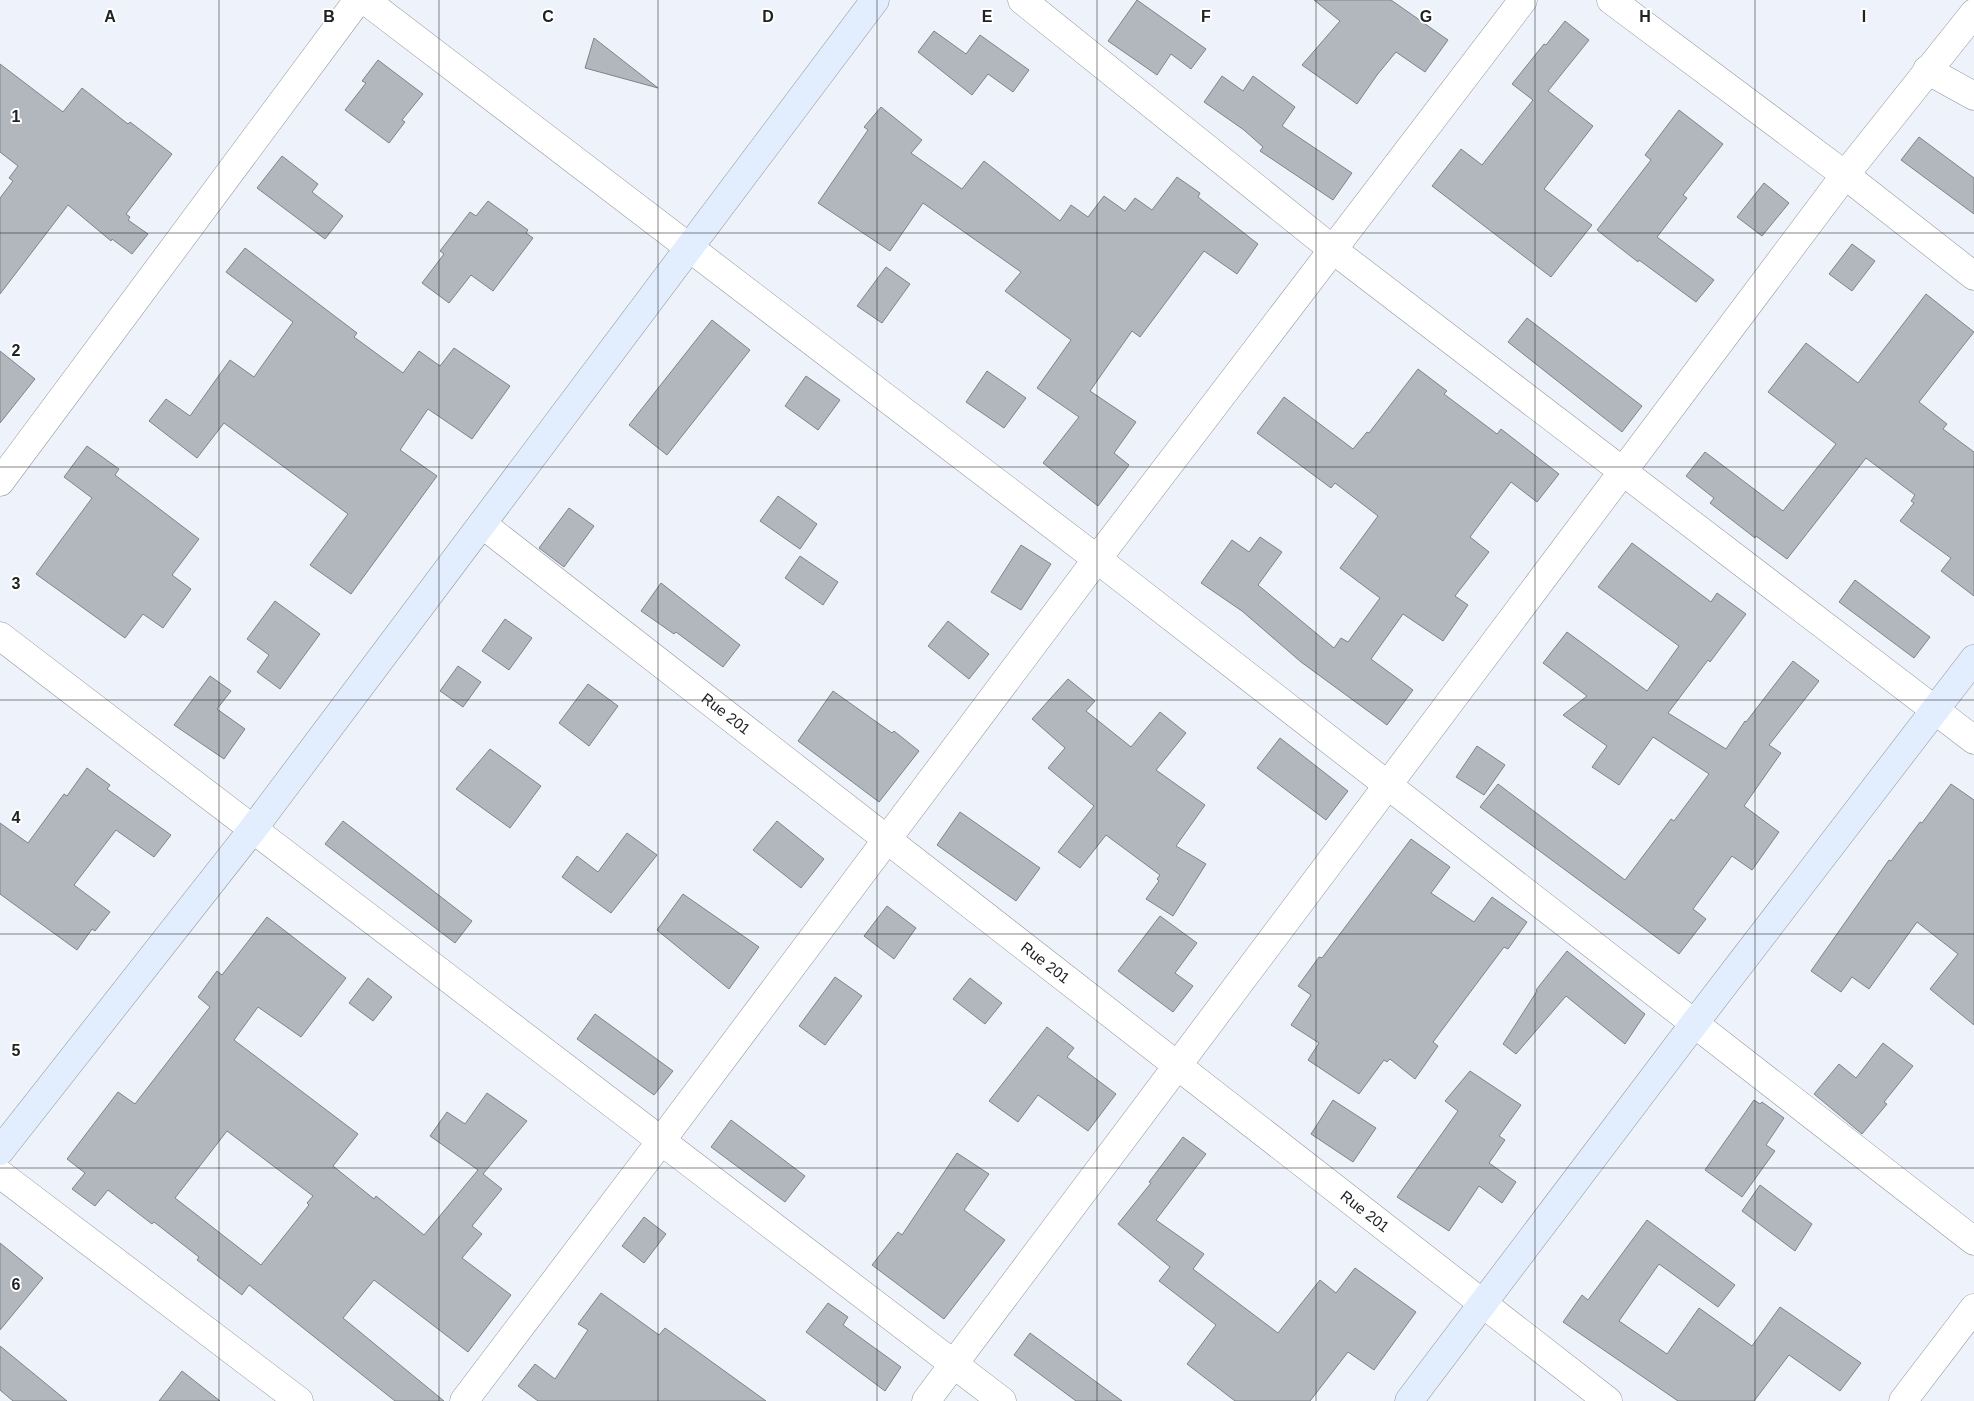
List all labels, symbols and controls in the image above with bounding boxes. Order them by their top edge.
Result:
text: A [104,8,116,25]
text: B [323,8,335,25]
text: C [542,8,554,25]
text: D [762,8,774,25]
text: E [982,8,993,25]
text: F [1201,8,1211,25]
text: G [1420,8,1432,25]
text: H [1639,8,1651,25]
text: I [1862,8,1866,25]
text: 1 [12,108,21,125]
text: 2 [12,342,21,359]
text: 3 [12,575,21,592]
street label: Rue 201 [698,689,754,738]
text: 4 [12,809,21,826]
street label: Rue 201 [1018,938,1073,986]
text: 5 [12,1042,21,1059]
street label: Rue 201 [1338,1187,1393,1235]
text: 6 [12,1276,21,1293]

